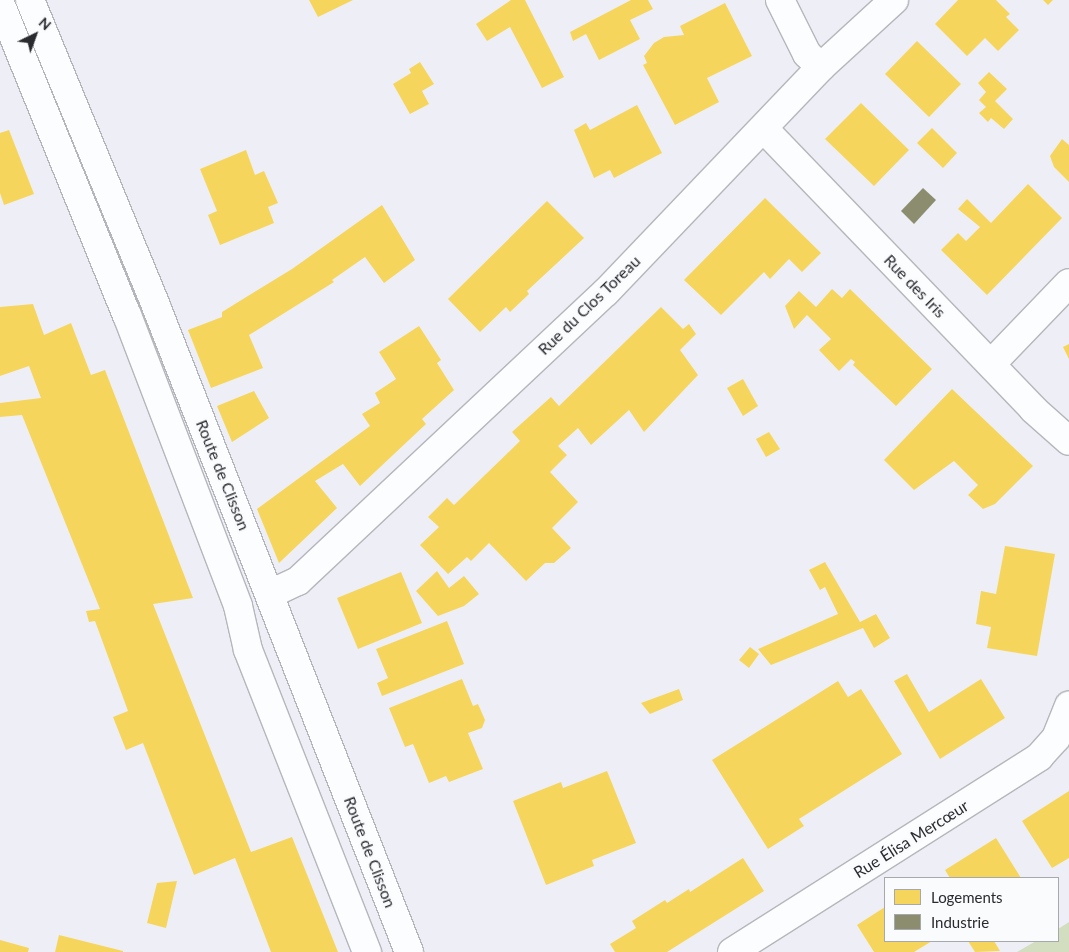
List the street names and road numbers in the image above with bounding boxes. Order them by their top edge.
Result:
street label: Rue des Iris [880,250,950,322]
street label: Rue du Clos Toreau [534,251,644,359]
street label: Route de Clisson [192,417,254,533]
street label: Route de Clisson [340,794,400,910]
street label: Rue Élisa Mercœur [850,796,972,882]

